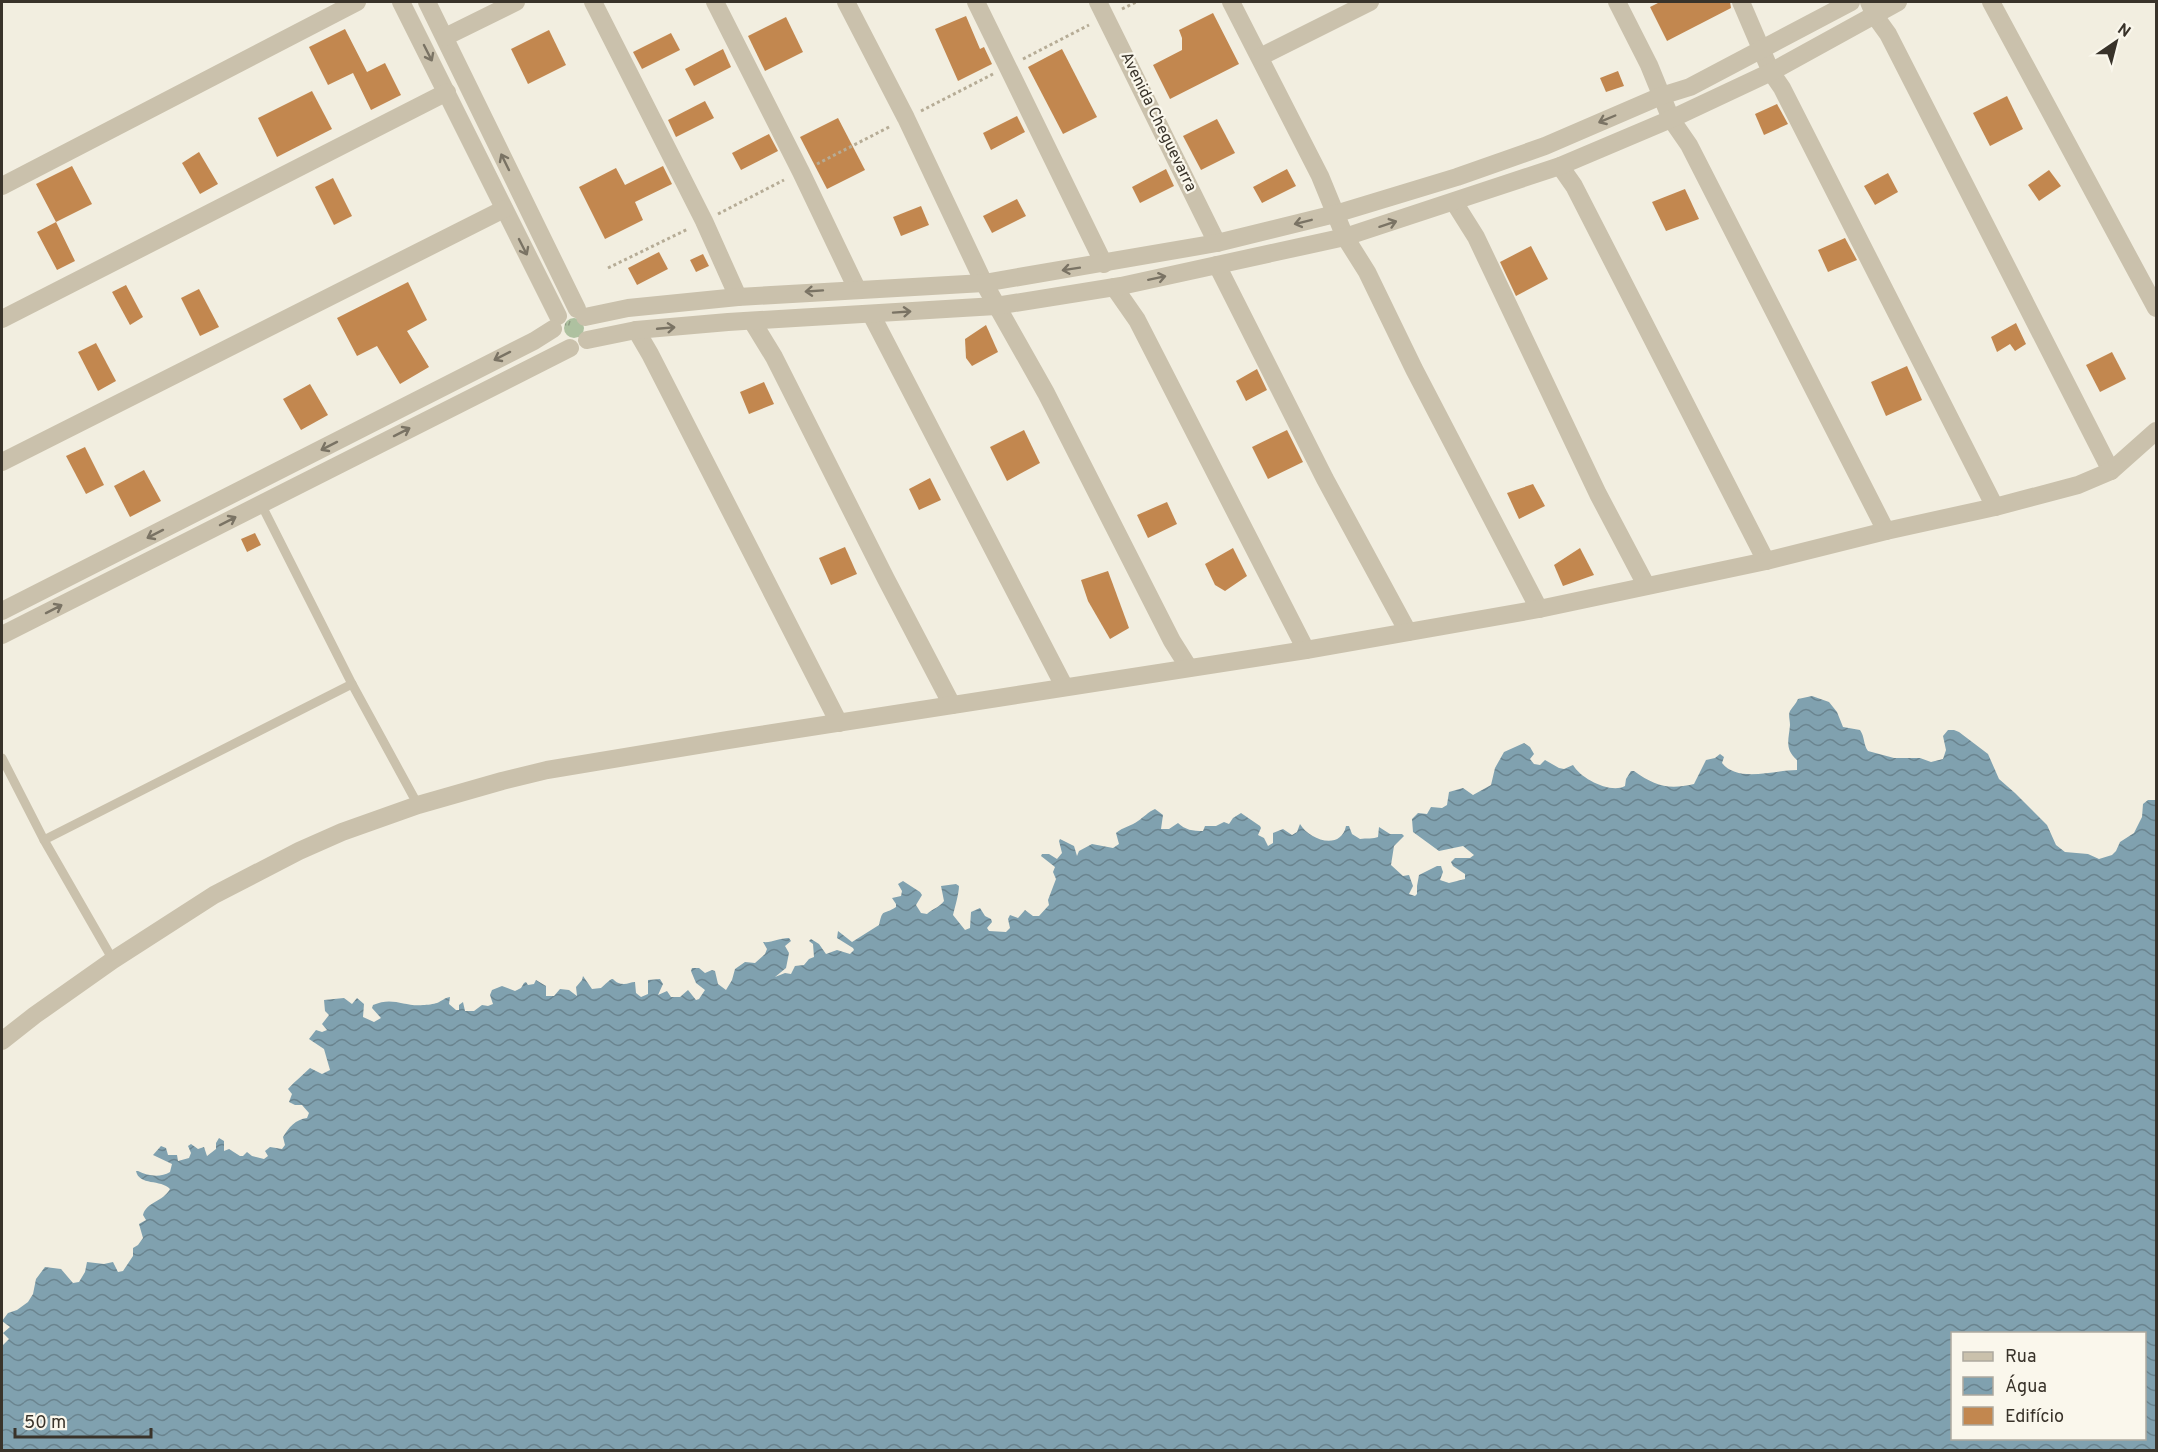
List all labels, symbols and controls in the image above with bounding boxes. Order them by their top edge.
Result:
north arrow [2086,12,2146,72]
text: N [2113,20,2134,43]
one-way arrow [423,44,435,62]
street label: Avenida Cheguevarra [1116,49,1200,195]
one-way arrow [1598,114,1616,126]
one-way arrow [499,154,511,172]
one-way arrow [1294,217,1313,229]
one-way arrow [1378,217,1397,228]
one-way arrow [518,238,530,256]
one-way arrow [1062,264,1081,275]
one-way arrow [1147,272,1167,283]
one-way arrow [805,286,825,297]
one-way arrow [892,306,912,317]
one-way arrow [655,322,675,333]
one-way arrow [493,351,511,362]
one-way arrow [392,426,410,438]
one-way arrow [320,440,338,452]
one-way arrow [219,515,236,527]
one-way arrow [146,529,164,540]
one-way arrow [44,603,62,614]
legend [1951,1332,2146,1440]
text: Rua [2005,1346,2036,1369]
text: Água [2005,1374,2047,1399]
scale bar [15,1401,152,1439]
text: Edifício [2005,1406,2064,1429]
text: 50 m [24,1412,66,1435]

